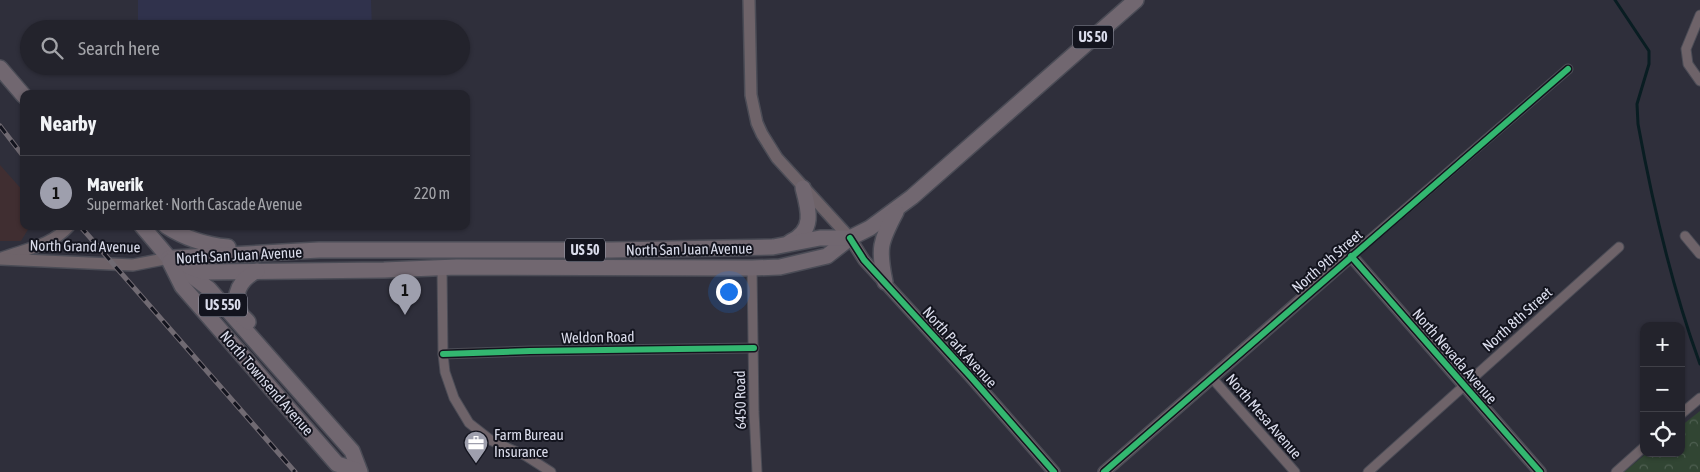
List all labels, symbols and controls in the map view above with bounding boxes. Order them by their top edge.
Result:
search box [20,20,470,75]
road number: US 50 [1073,26,1113,48]
icon: search [38,34,66,62]
text: Search here [78,37,160,59]
text: Nearby [40,111,96,135]
text: Maverik [87,173,143,195]
text: 1 [52,184,60,202]
text: 220 m [414,184,450,202]
text: Supermarket · North Cascade Avenue [87,195,302,213]
street label: North 9th Street [1288,226,1366,296]
street label: North Grand Avenue [29,237,141,255]
road number: US 50 [565,238,605,262]
street label: North San Juan Avenue [626,239,752,259]
street label: North San Juan Avenue [175,243,303,267]
pin: 1 [389,274,421,315]
your location [716,279,742,305]
street label: North 8th Street [1479,283,1555,355]
road number: US 550 [199,294,247,316]
street label: North Park Avenue [919,303,1001,391]
street label: North Nevada Avenue [1409,305,1501,407]
map controls [1640,322,1685,457]
button: + [1640,322,1685,367]
street label: North Townsend Avenue [217,327,317,439]
street label: Weldon Road [561,328,635,346]
button: − [1640,367,1685,412]
street label: 6450 Road [731,370,749,430]
street label: North Mesa Avenue [1223,370,1305,462]
button: locate [1640,412,1685,457]
place label: Farm Bureau Insurance [494,426,564,460]
office icon: Farm Bureau Insurance [463,430,489,464]

